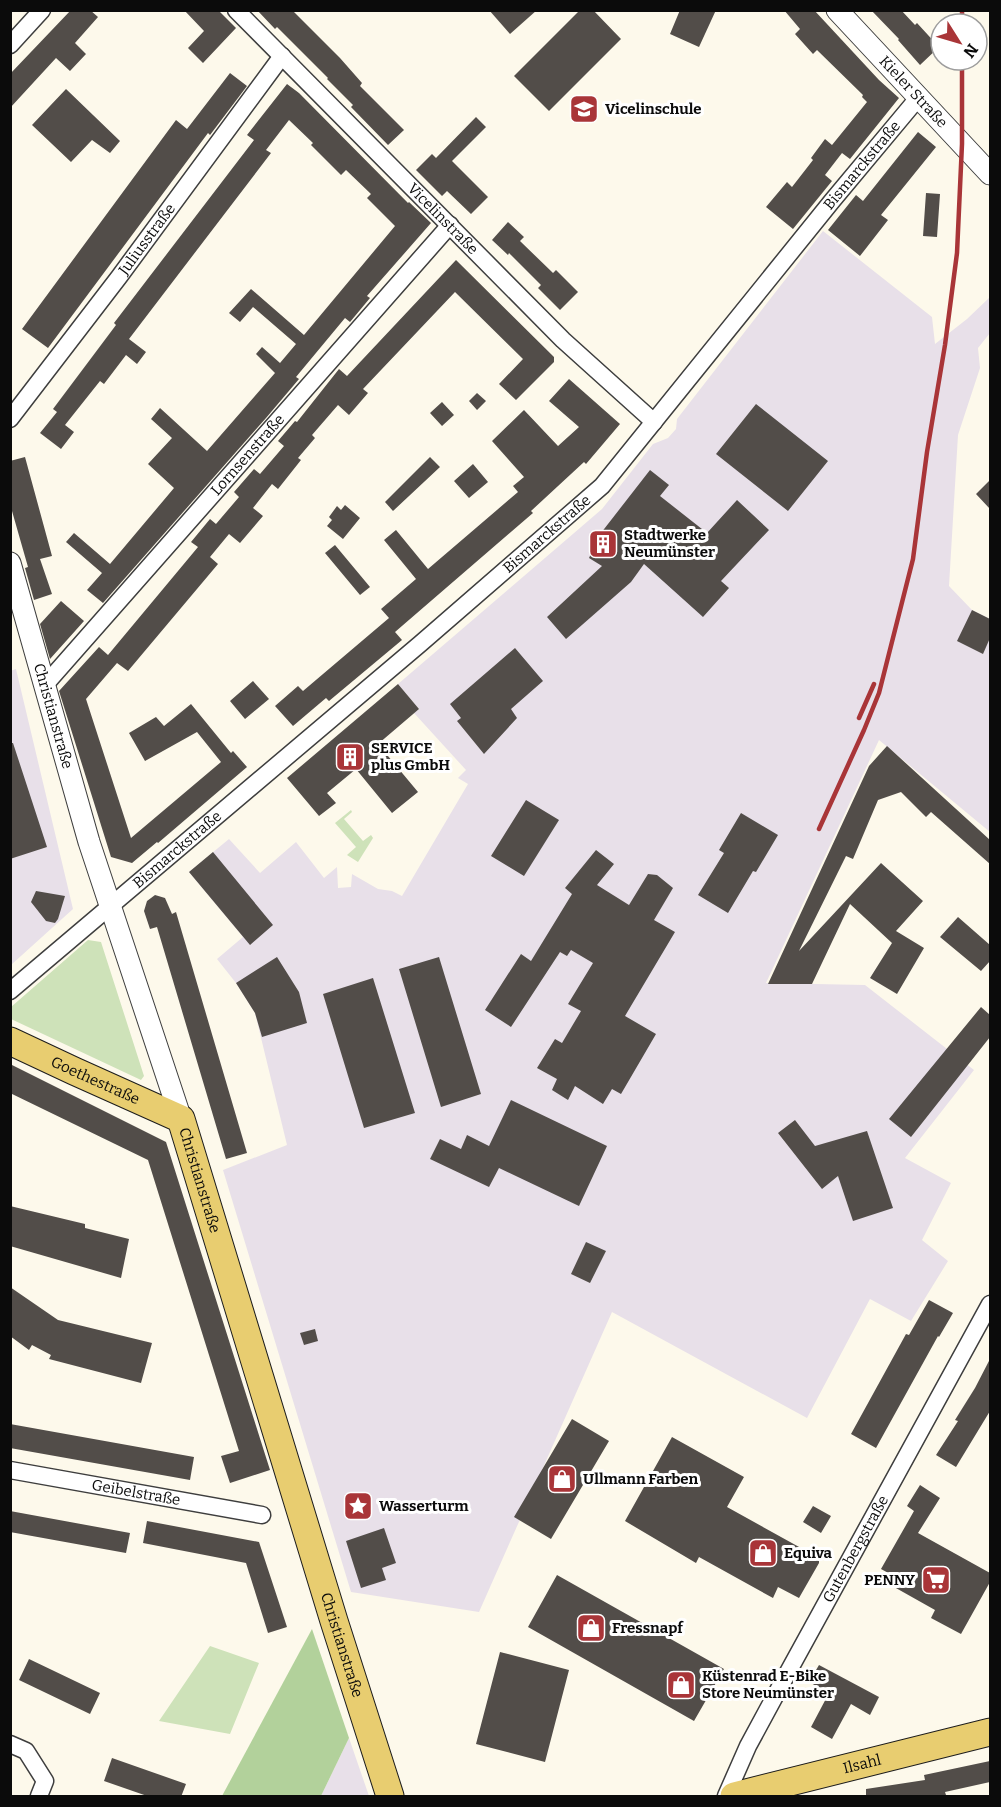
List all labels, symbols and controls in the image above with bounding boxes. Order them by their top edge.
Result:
north arrow [929,12,989,72]
text: N [959,40,982,61]
street label: Kieler Straße [876,52,951,132]
school or university icon: Vicelinschule [568,93,600,125]
place label: Vicelinschule [605,100,702,118]
street label: Bismarckstraße [820,117,904,213]
street label: Vicelinstraße [404,179,482,258]
street label: Juliusstraße [114,200,179,279]
street label: Lornsenstraße [207,410,288,499]
street label: Bismarckstraße [499,491,594,577]
place label: Stadtwerke Neumünster [624,526,715,561]
building icon: Stadtwerke Neumünster [587,528,619,560]
street label: Christianstraße [30,661,77,771]
place label: SERVICE plus GmbH [371,739,450,774]
building icon: SERVICE plus GmbH [334,741,366,773]
street label: Bismarckstraße [129,807,225,892]
street label: Goethestraße [48,1052,143,1108]
street label: Christianstraße [175,1126,224,1235]
shop icon: Ullmann Farben [546,1463,578,1495]
place label: Ullmann Farben [583,1470,699,1488]
street label: Geibelstraße [90,1476,182,1509]
place icon: Wasserturm [342,1490,374,1522]
street label: Gutenbergstraße [819,1492,892,1606]
place label: Wasserturm [379,1497,469,1515]
shop icon: Equiva [747,1537,779,1569]
place label: Equiva [784,1544,833,1562]
supermarket icon: PENNY [920,1564,952,1596]
place label: PENNY [864,1571,915,1589]
street label: Christianstraße [317,1590,367,1700]
shop icon: Fressnapf [575,1612,607,1644]
place label: Fressnapf [612,1619,684,1637]
place label: Küstenrad E-Bike Store Neumünster [702,1667,834,1702]
shop icon: Küstenrad E-Bike Store Neumünster [665,1669,697,1701]
street label: Ilsahl [841,1751,883,1777]

